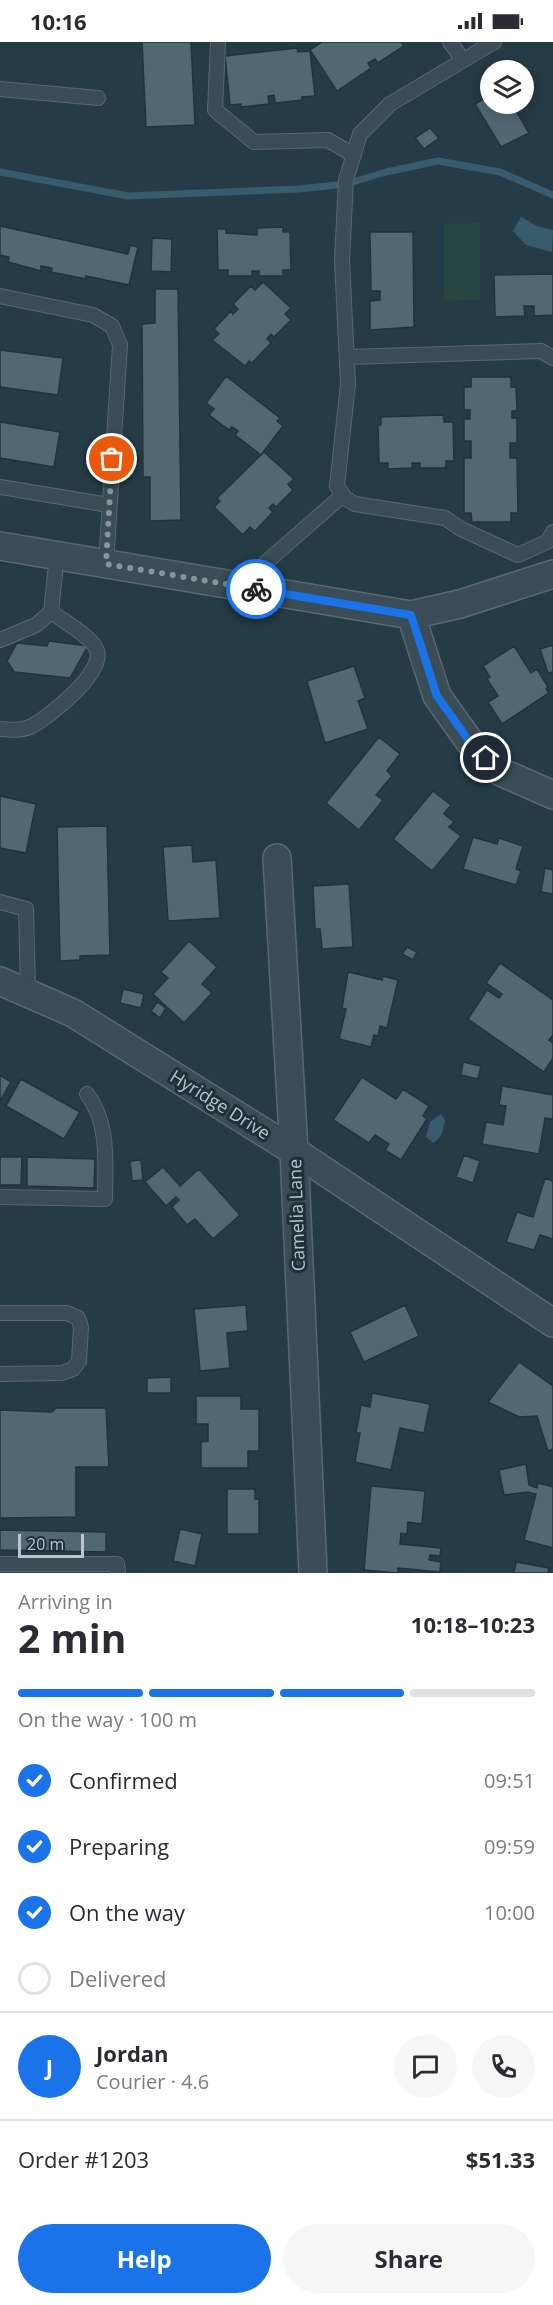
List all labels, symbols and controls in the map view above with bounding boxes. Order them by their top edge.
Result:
text: 10:16 [30,6,87,36]
map controls [480,60,534,114]
button: layers [480,60,534,114]
pin [86,433,137,484]
icon: bag [95,442,128,475]
courier [226,559,286,619]
icon: bike [240,573,273,606]
pin [460,732,511,783]
icon: home [469,741,502,774]
street label: Hyridge Drive [166,1064,275,1144]
street label: Camelia Lane [282,1158,310,1272]
scale bar [18,1531,84,1558]
text: 20 m [27,1533,64,1555]
text: Arriving in [18,1588,113,1615]
text: 10:18–10:23 [411,1609,535,1639]
text: 2 min [18,1611,126,1664]
text: On the way · 100 m [18,1706,197,1733]
icon: check [18,1764,51,1797]
text: Confirmed [69,1765,178,1795]
text: 09:51 [484,1767,535,1794]
icon: check [18,1830,51,1863]
text: Preparing [69,1831,169,1861]
text: 09:59 [484,1833,535,1860]
icon: check [18,1896,51,1929]
text: On the way [69,1897,185,1927]
text: 10:00 [484,1899,535,1926]
text: Delivered [69,1963,167,1993]
button: chat [394,2035,457,2098]
button: phone [472,2035,535,2098]
text: Jordan [96,2038,169,2068]
text: J [46,2051,53,2081]
text: Courier · 4.6 [96,2068,209,2095]
text: Order #1203 [18,2144,149,2174]
text: $51.33 [466,2144,535,2174]
button: Help [18,2224,271,2293]
button: Share [283,2224,535,2293]

